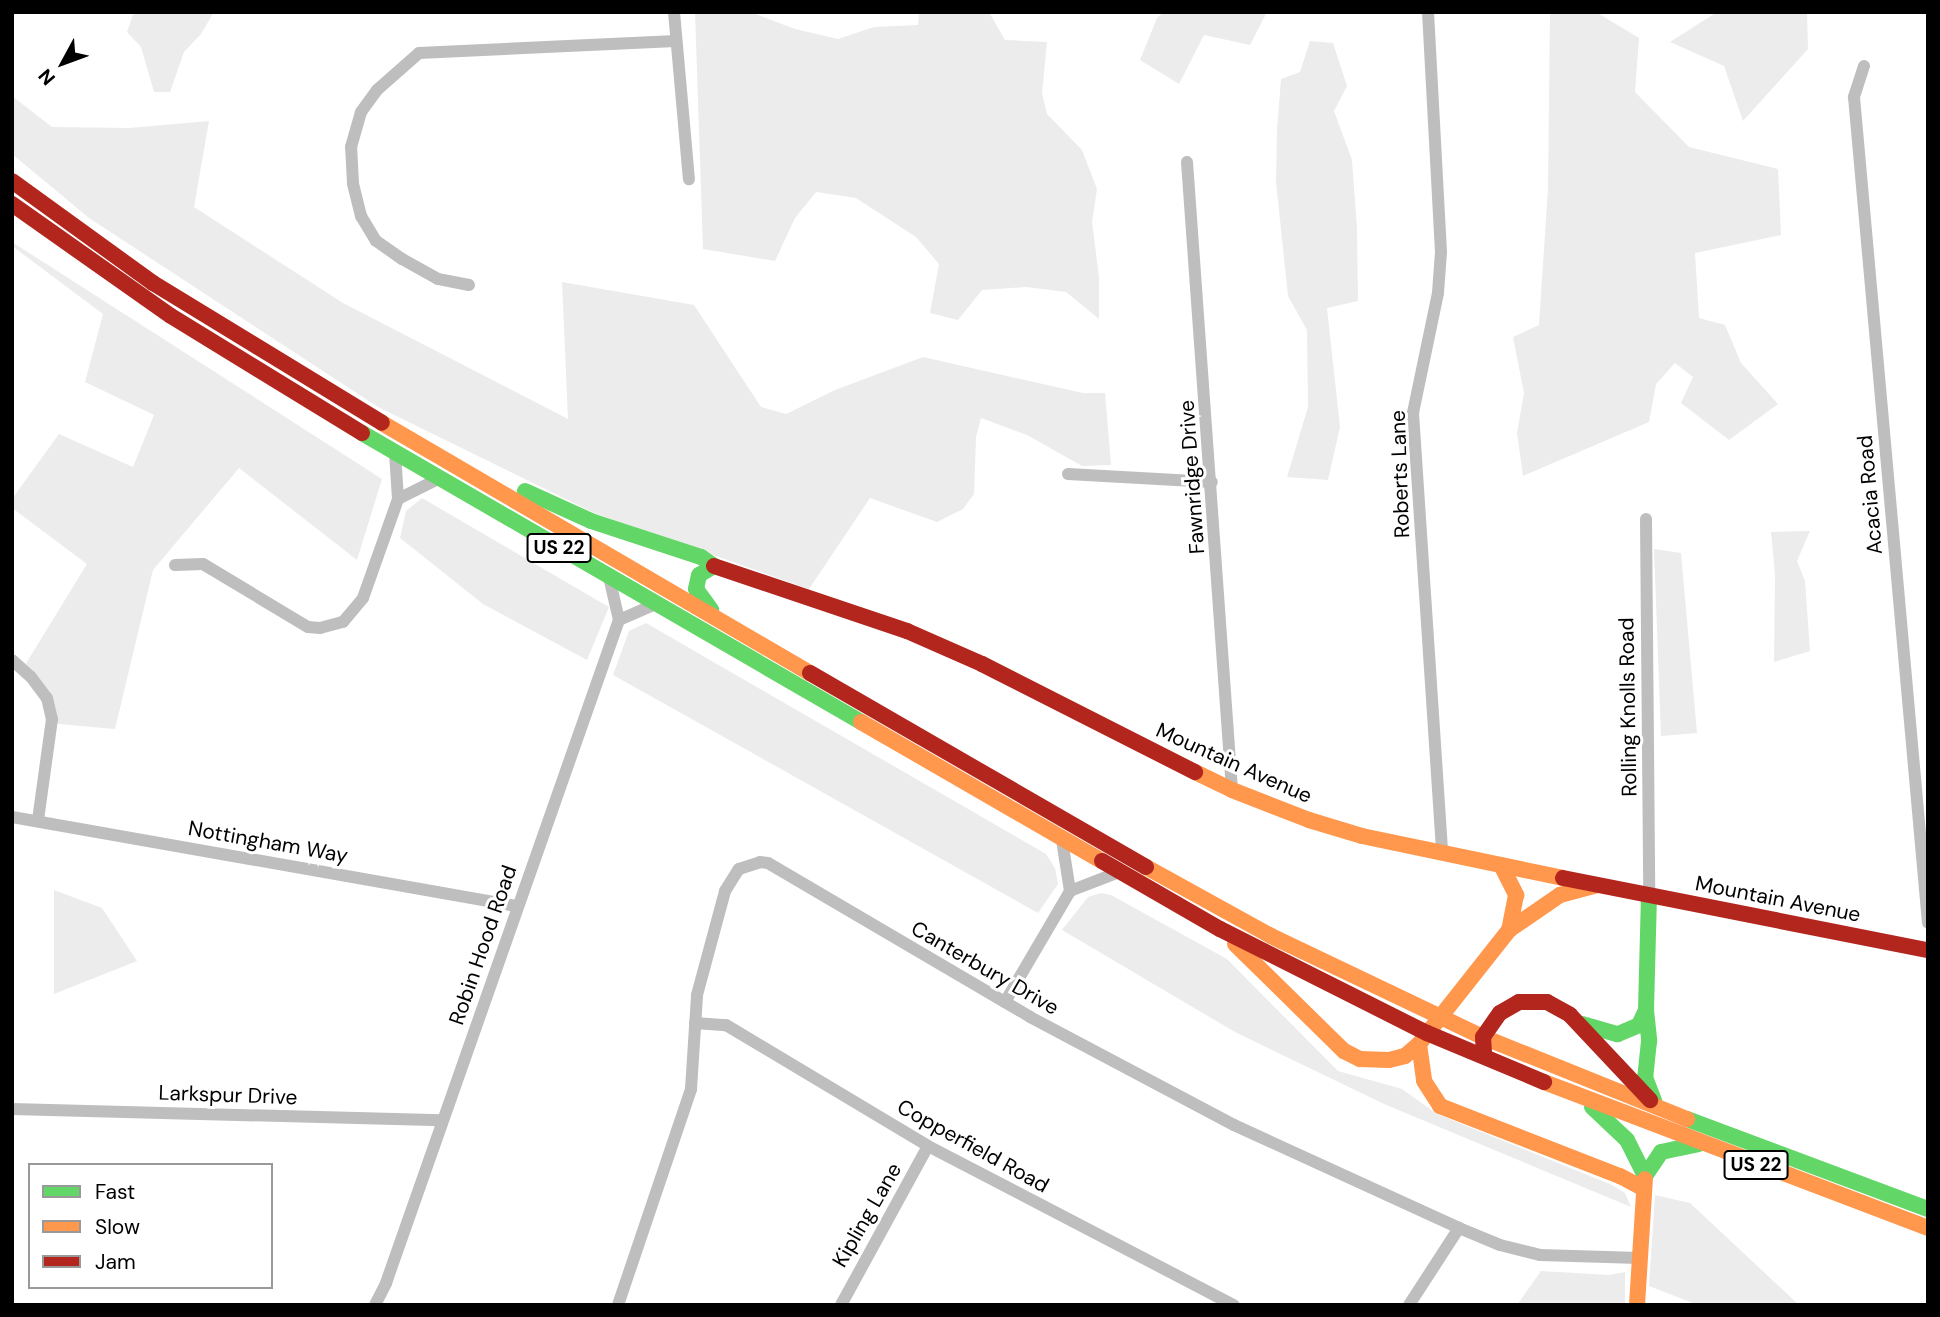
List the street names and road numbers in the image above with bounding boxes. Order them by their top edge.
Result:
street label: Fawnridge Drive [1174,399,1210,555]
street label: Roberts Lane [1385,410,1415,538]
street label: Acacia Road [1852,434,1888,556]
road number: US 22 [526,533,592,564]
street label: Rolling Knolls Road [1614,617,1642,797]
street label: Mountain Avenue [1152,717,1316,809]
street label: Nottingham Way [186,816,350,868]
street label: Robin Hood Road [444,862,522,1028]
street label: Mountain Avenue [1693,871,1863,927]
street label: Canterbury Drive [907,916,1063,1020]
street label: Larkspur Drive [158,1080,298,1110]
street label: Copperfield Road [893,1094,1053,1198]
road number: US 22 [1723,1149,1789,1180]
street label: Kipling Lane [827,1158,907,1272]

